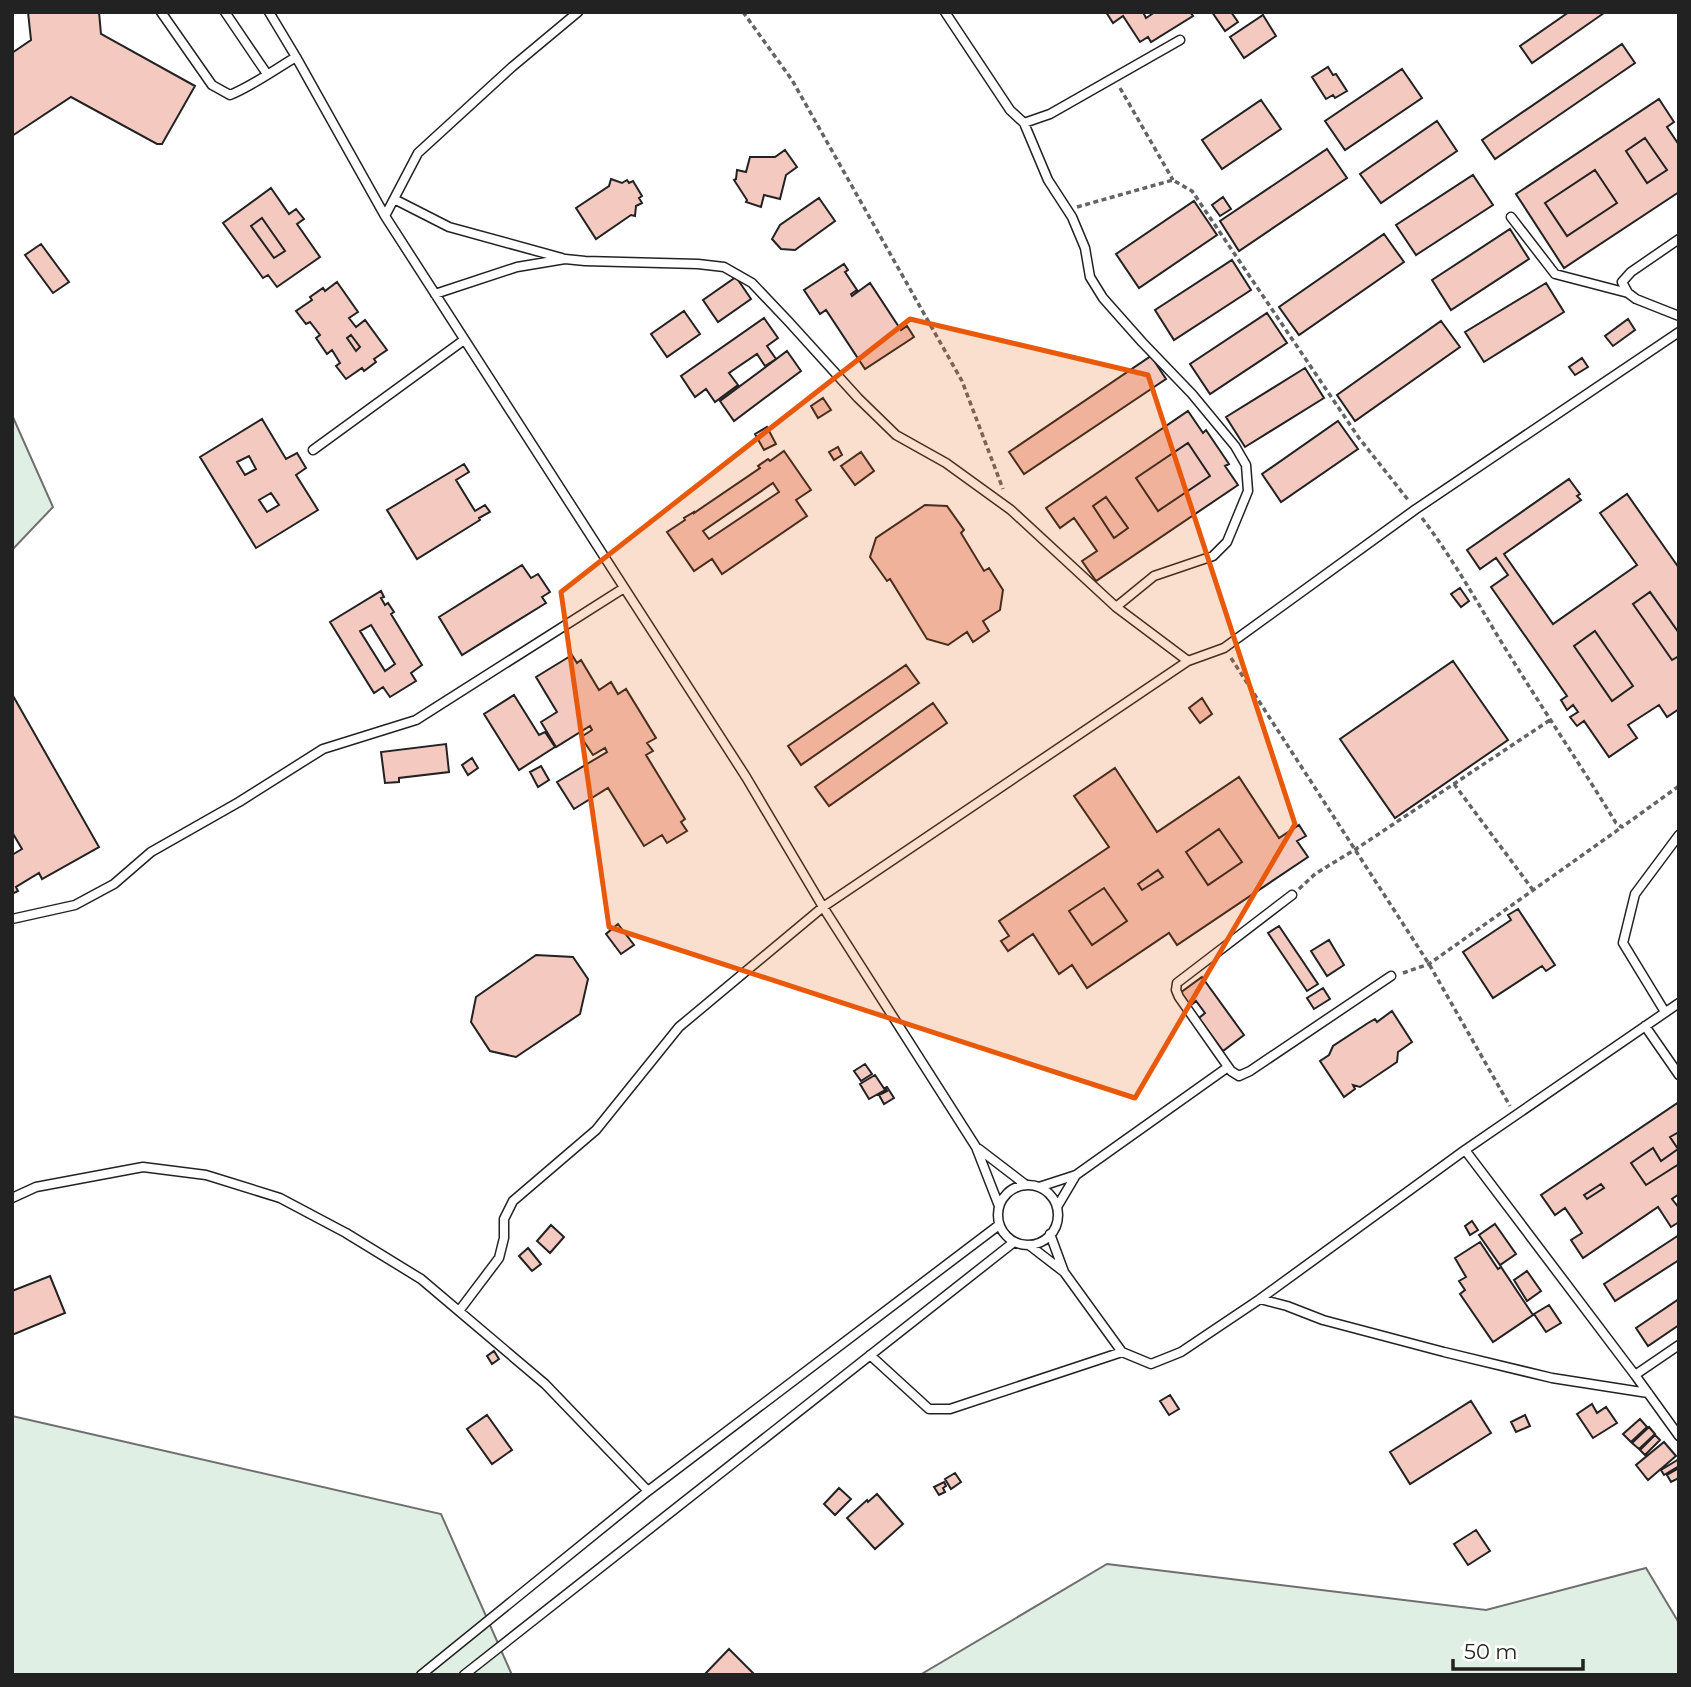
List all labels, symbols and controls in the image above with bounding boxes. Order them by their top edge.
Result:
scale bar [1453,1628,1582,1672]
text: 50 m [1464,1639,1518,1664]

